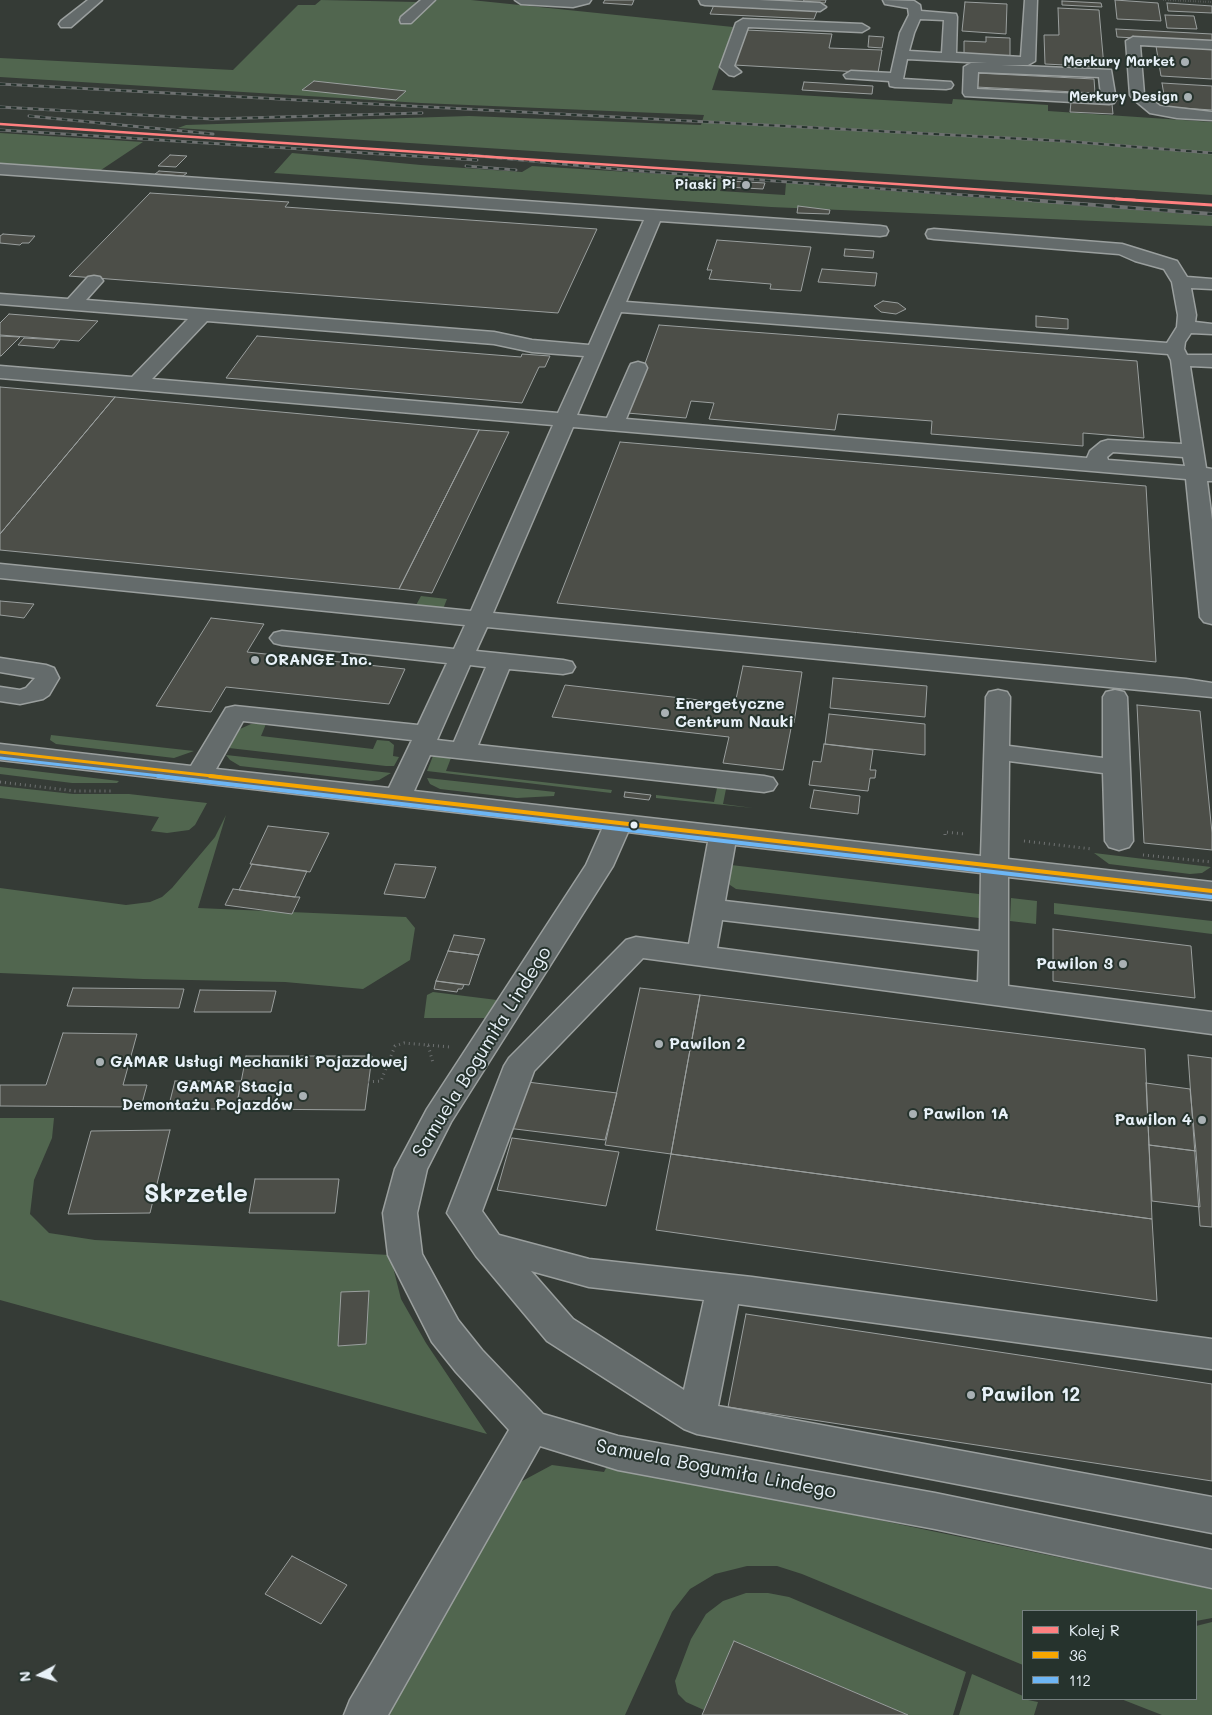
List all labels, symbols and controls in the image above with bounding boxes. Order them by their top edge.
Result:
place label: Merkury Market [1063,54,1175,70]
marker: Merkury Market [1179,56,1191,68]
place label: Merkury Design [1069,89,1178,105]
marker: Merkury Design [1182,91,1194,103]
place label: Piaski Pi [674,177,736,193]
marker: Piaski Pi [740,179,752,191]
place label: ORANGE Inc. [265,650,373,670]
marker: ORANGE Inc. [249,654,261,666]
place label: Energetyczne Centrum Nauki [675,694,794,732]
marker: Energetyczne Centrum Nauki [659,707,671,719]
unlabelled marker [629,820,639,830]
street label: Samuela Bogumiła Lindego [408,942,556,1162]
place label: Pawilon 3 [1036,954,1113,974]
marker: Pawilon 3 [1117,958,1129,970]
place label: Pawilon 2 [669,1034,745,1054]
marker: Pawilon 2 [653,1038,665,1050]
place label: GAMAR Usługi Mechaniki Pojazdowej [110,1052,408,1072]
marker: GAMAR Usługi Mechaniki Pojazdowej [94,1056,106,1068]
place label: GAMAR Stacja Demontażu Pojazdów [122,1077,293,1115]
marker: GAMAR Stacja Demontażu Pojazdów [297,1090,309,1102]
place label: Pawilon 1A [923,1104,1009,1124]
marker: Pawilon 1A [907,1108,919,1120]
place label: Pawilon 4 [1114,1110,1192,1130]
marker: Pawilon 4 [1196,1114,1208,1126]
district label: Skrzetle [144,1179,248,1209]
place label: Pawilon 12 [981,1384,1080,1406]
marker: Pawilon 12 [965,1389,977,1401]
street label: Samuela Bogumiła Lindego [594,1435,838,1503]
legend [1022,1610,1197,1700]
text: Kolej R [1069,1620,1120,1640]
text: 36 [1069,1645,1087,1665]
north arrow [15,1650,65,1700]
text: N [15,1670,35,1683]
text: 112 [1069,1670,1091,1690]

